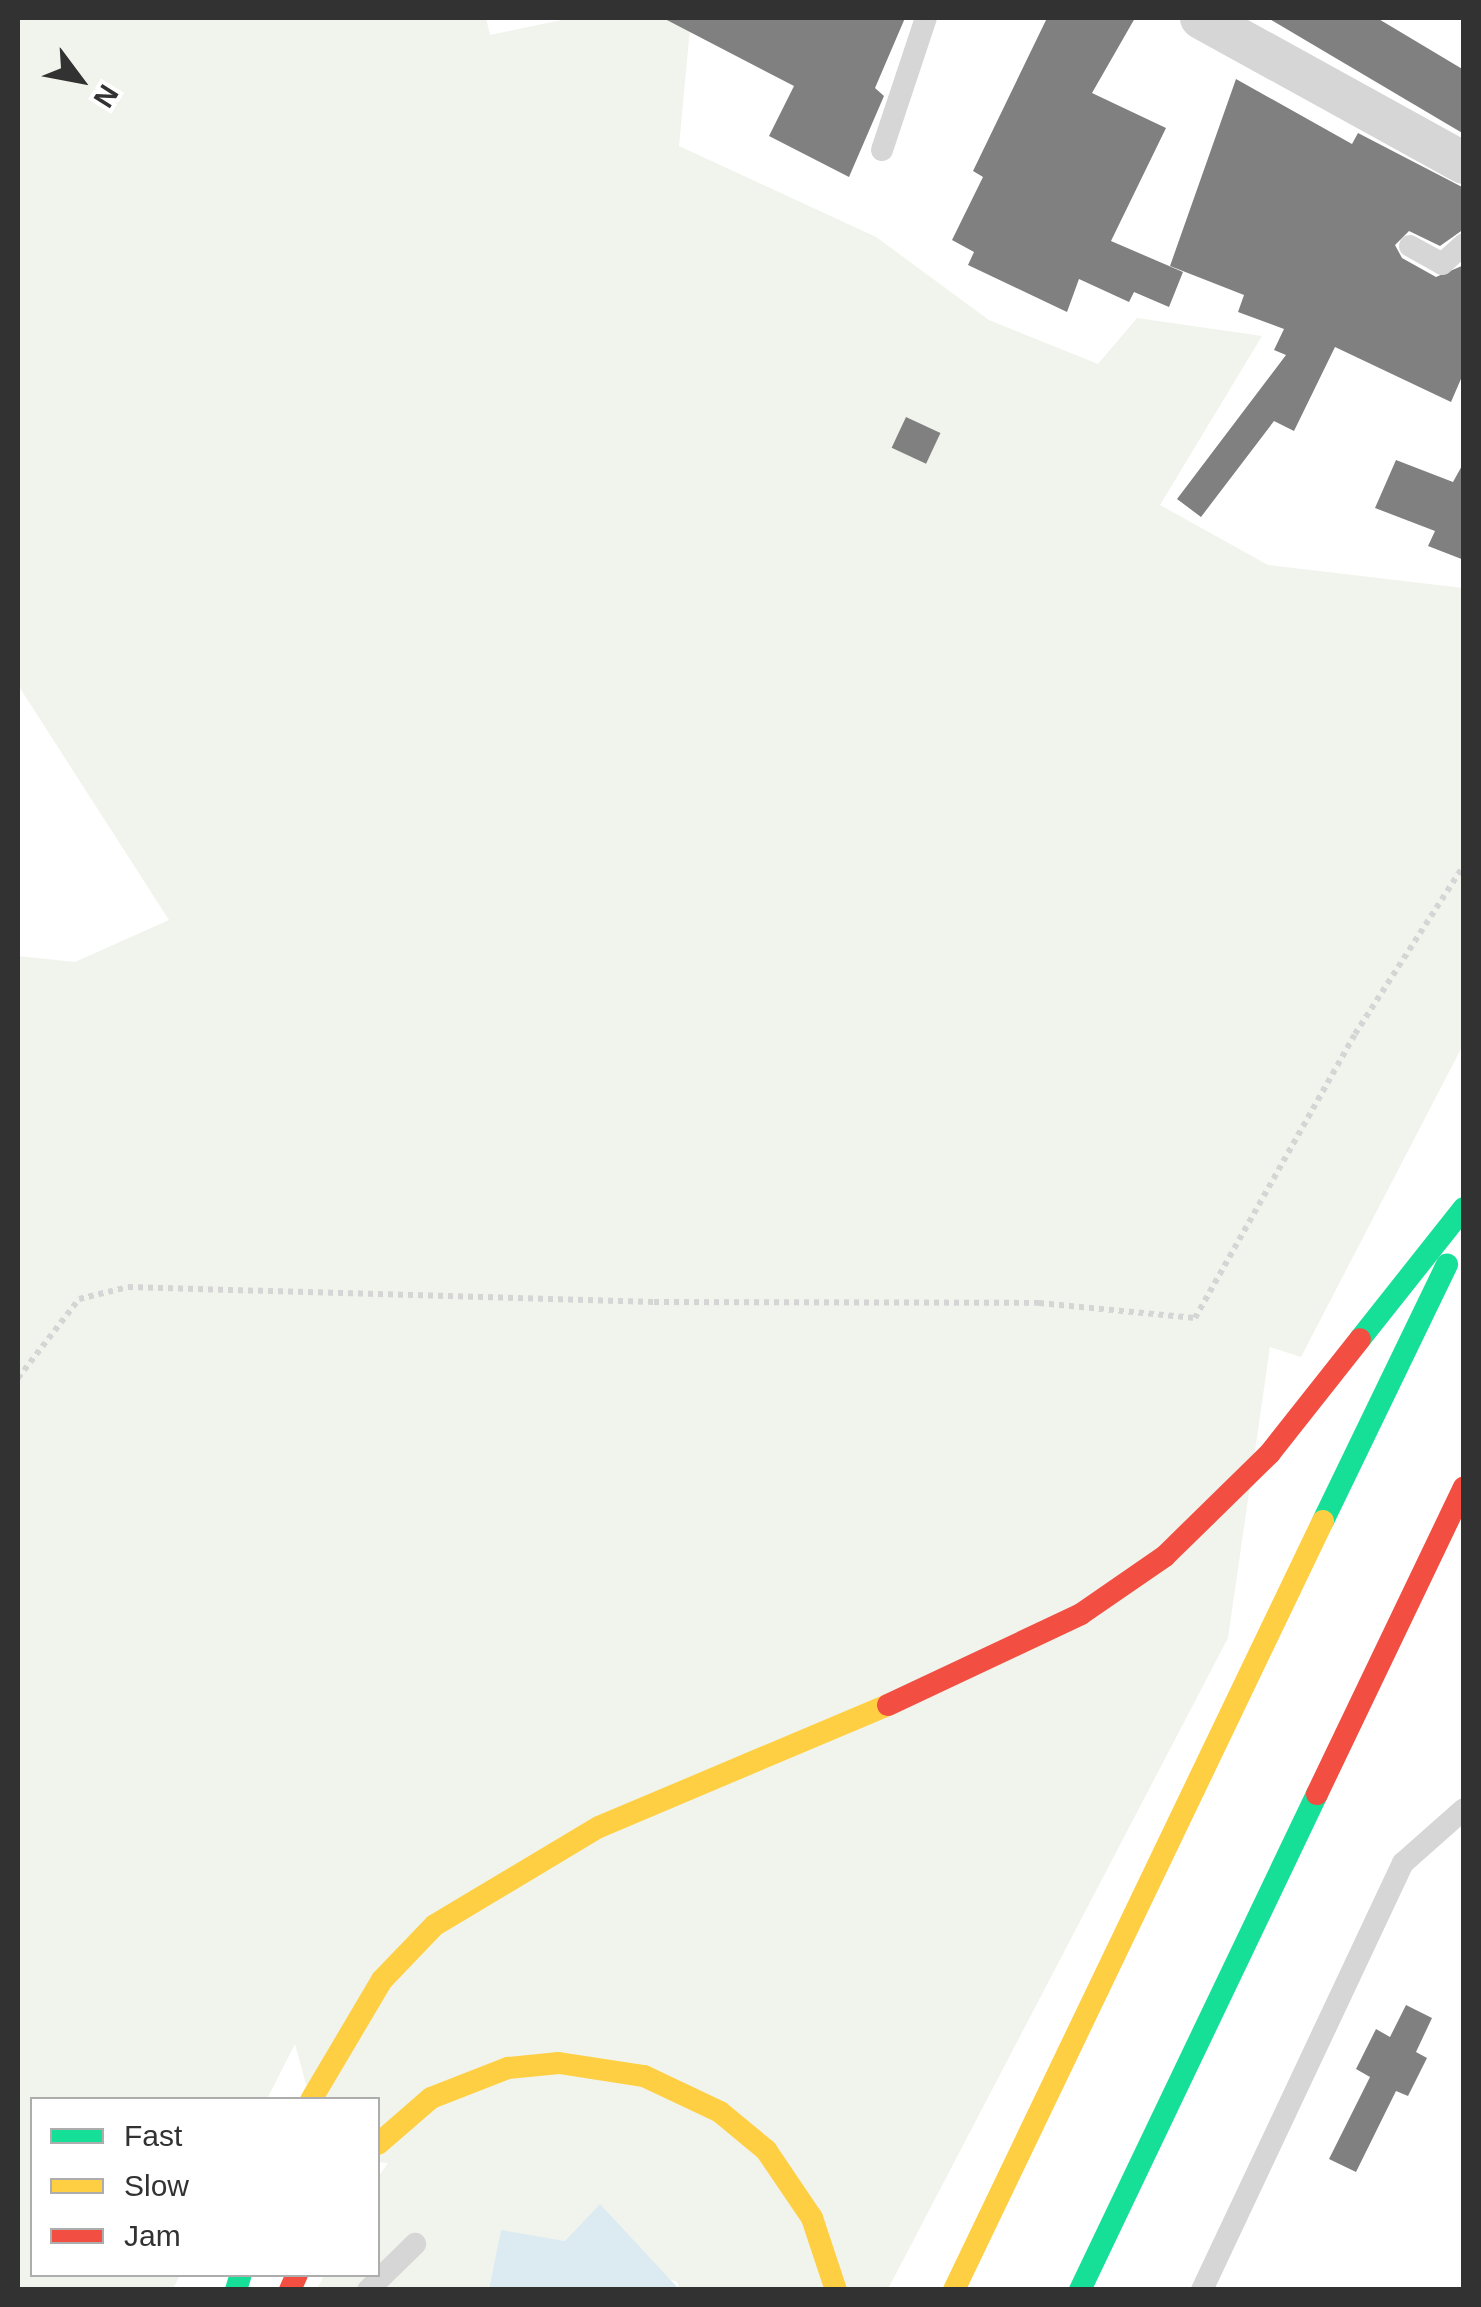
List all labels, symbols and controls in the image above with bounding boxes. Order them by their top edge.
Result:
north arrow [30,30,130,130]
text: N [87,79,124,113]
legend [30,2097,380,2277]
text: Fast [124,2119,182,2152]
text: Slow [124,2169,189,2202]
text: Jam [124,2219,181,2252]

